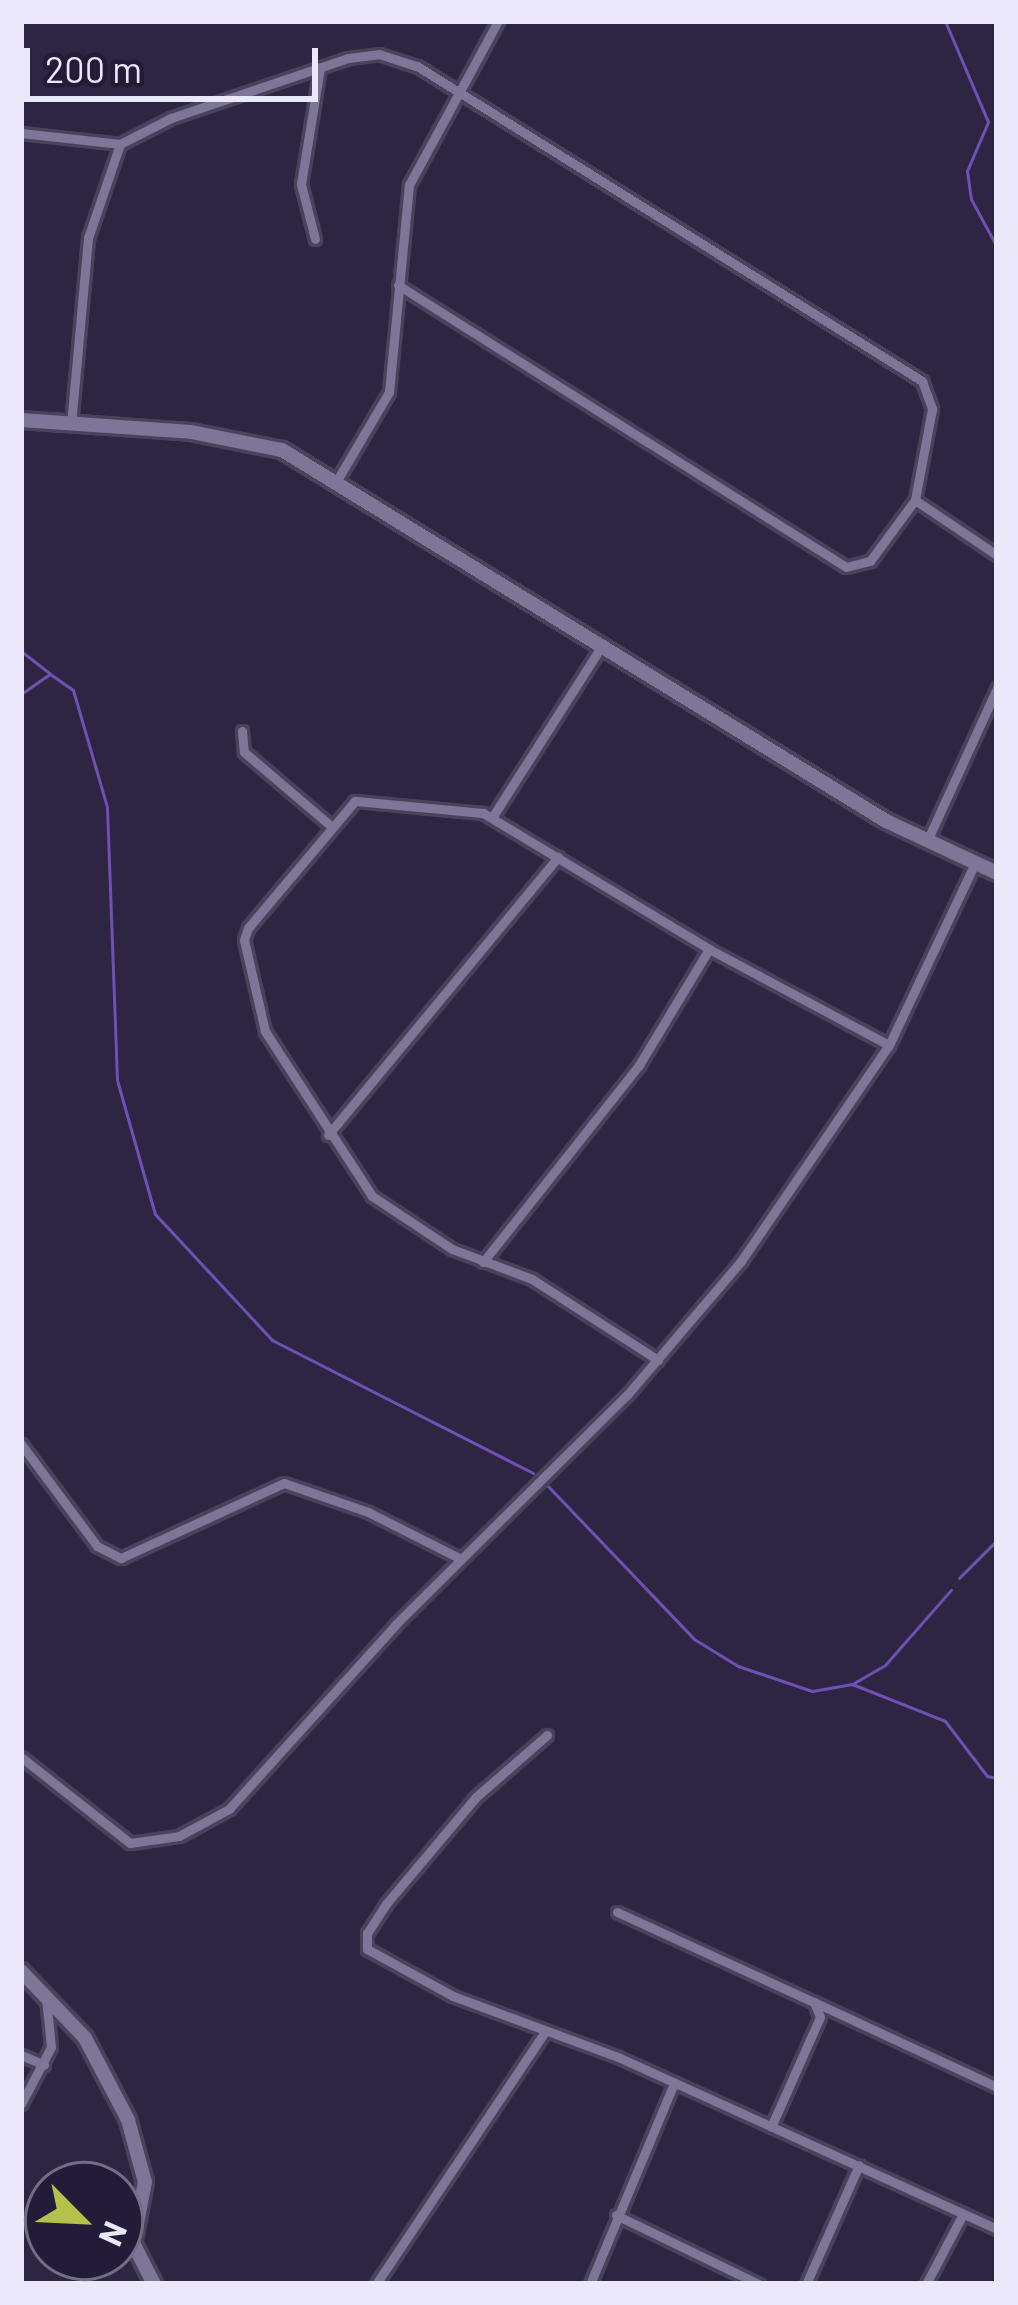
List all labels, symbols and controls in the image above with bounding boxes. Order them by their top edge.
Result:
scale bar [30,24,324,98]
text: 200 m [45,47,142,90]
north arrow [24,2161,144,2281]
text: N [91,2216,137,2253]

